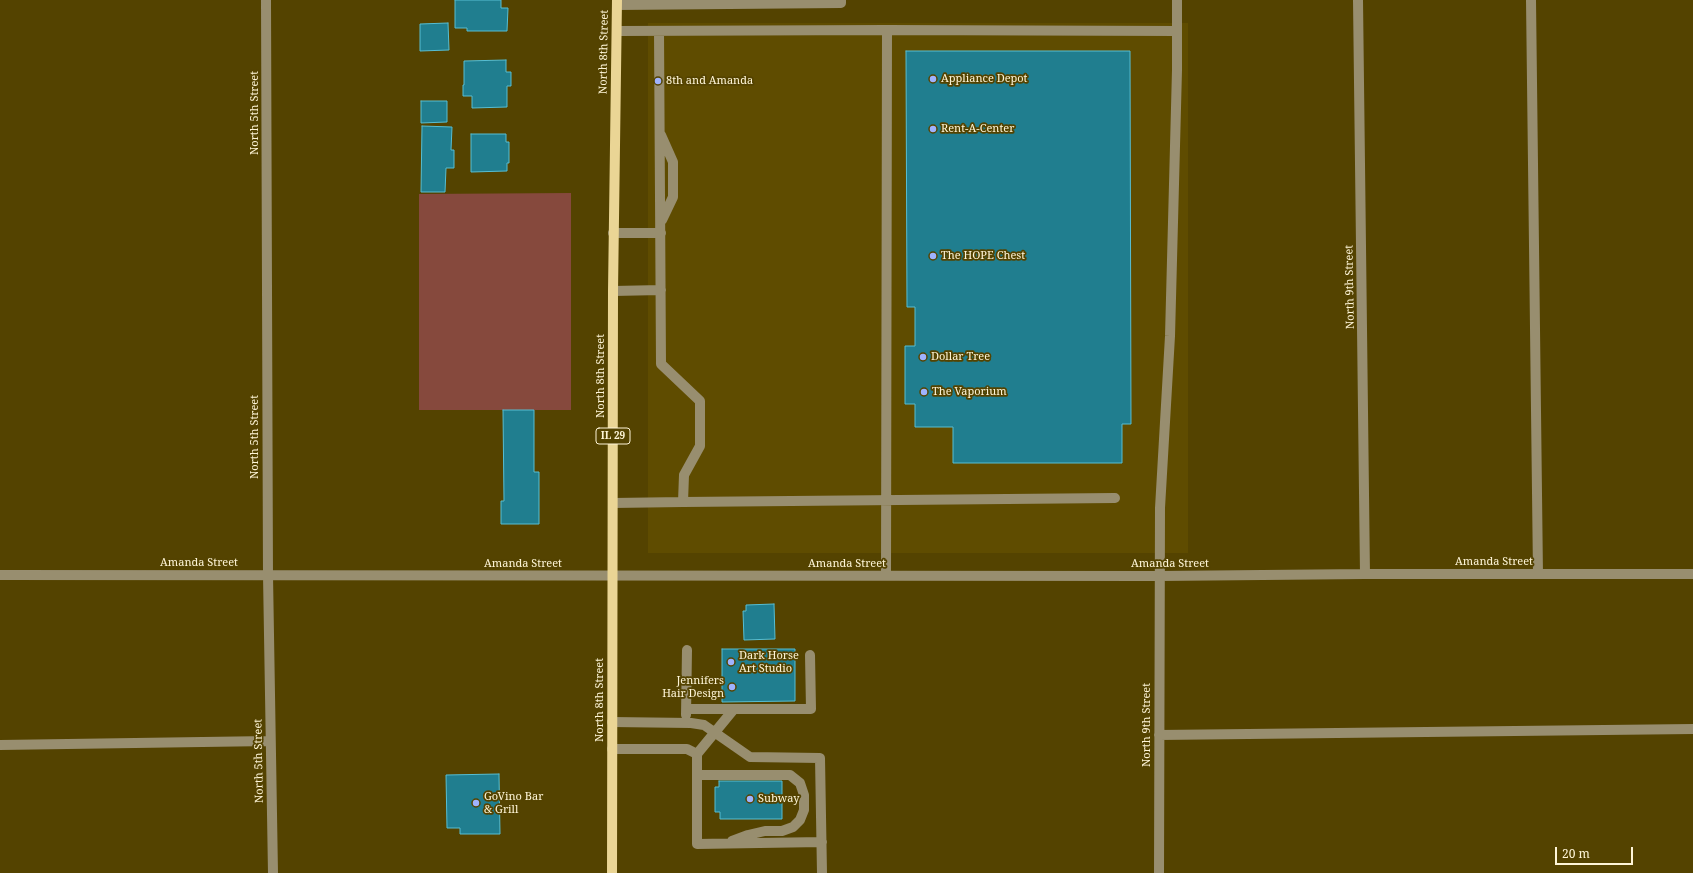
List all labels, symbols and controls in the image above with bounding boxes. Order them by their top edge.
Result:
street label: North 8th Street [597,10,611,94]
street label: North 5th Street [248,71,262,155]
place label: Appliance Depot [941,72,1027,86]
place label: 8th and Amanda [666,74,753,88]
marker: Appliance Depot [928,74,938,84]
marker: 8th and Amanda [653,76,663,86]
place label: Rent-A-Center [941,122,1014,136]
marker: Rent-A-Center [928,124,938,134]
street label: North 9th Street [1343,245,1357,329]
place label: The HOPE Chest [941,249,1025,263]
marker: The HOPE Chest [928,251,938,261]
street label: North 8th Street [594,334,608,418]
place label: Dollar Tree [931,350,990,364]
marker: Dollar Tree [918,352,928,362]
place label: The Vaporium [932,385,1007,399]
marker: The Vaporium [919,387,929,397]
street label: North 5th Street [248,395,262,479]
road number: IL 29 [596,428,630,444]
street label: Amanda Street [1455,555,1533,569]
street label: Amanda Street [160,556,238,570]
street label: Amanda Street [484,557,562,571]
street label: Amanda Street [808,557,886,571]
street label: Amanda Street [1131,557,1209,571]
place label: Dark Horse Art Studio [739,649,799,675]
marker: Dark Horse Art Studio [726,657,736,667]
street label: North 8th Street [593,658,607,742]
place label: Jennifers Hair Design [662,674,724,700]
marker: Jennifers Hair Design [727,682,737,692]
street label: North 9th Street [1140,683,1154,767]
street label: North 5th Street [252,719,266,803]
place label: GoVino Bar & Grill [484,790,543,816]
place label: Subway [758,792,799,806]
marker: Subway [745,794,755,804]
marker: GoVino Bar & Grill [471,798,481,808]
scale bar [1557,839,1635,865]
text: 20 m [1562,845,1590,862]

